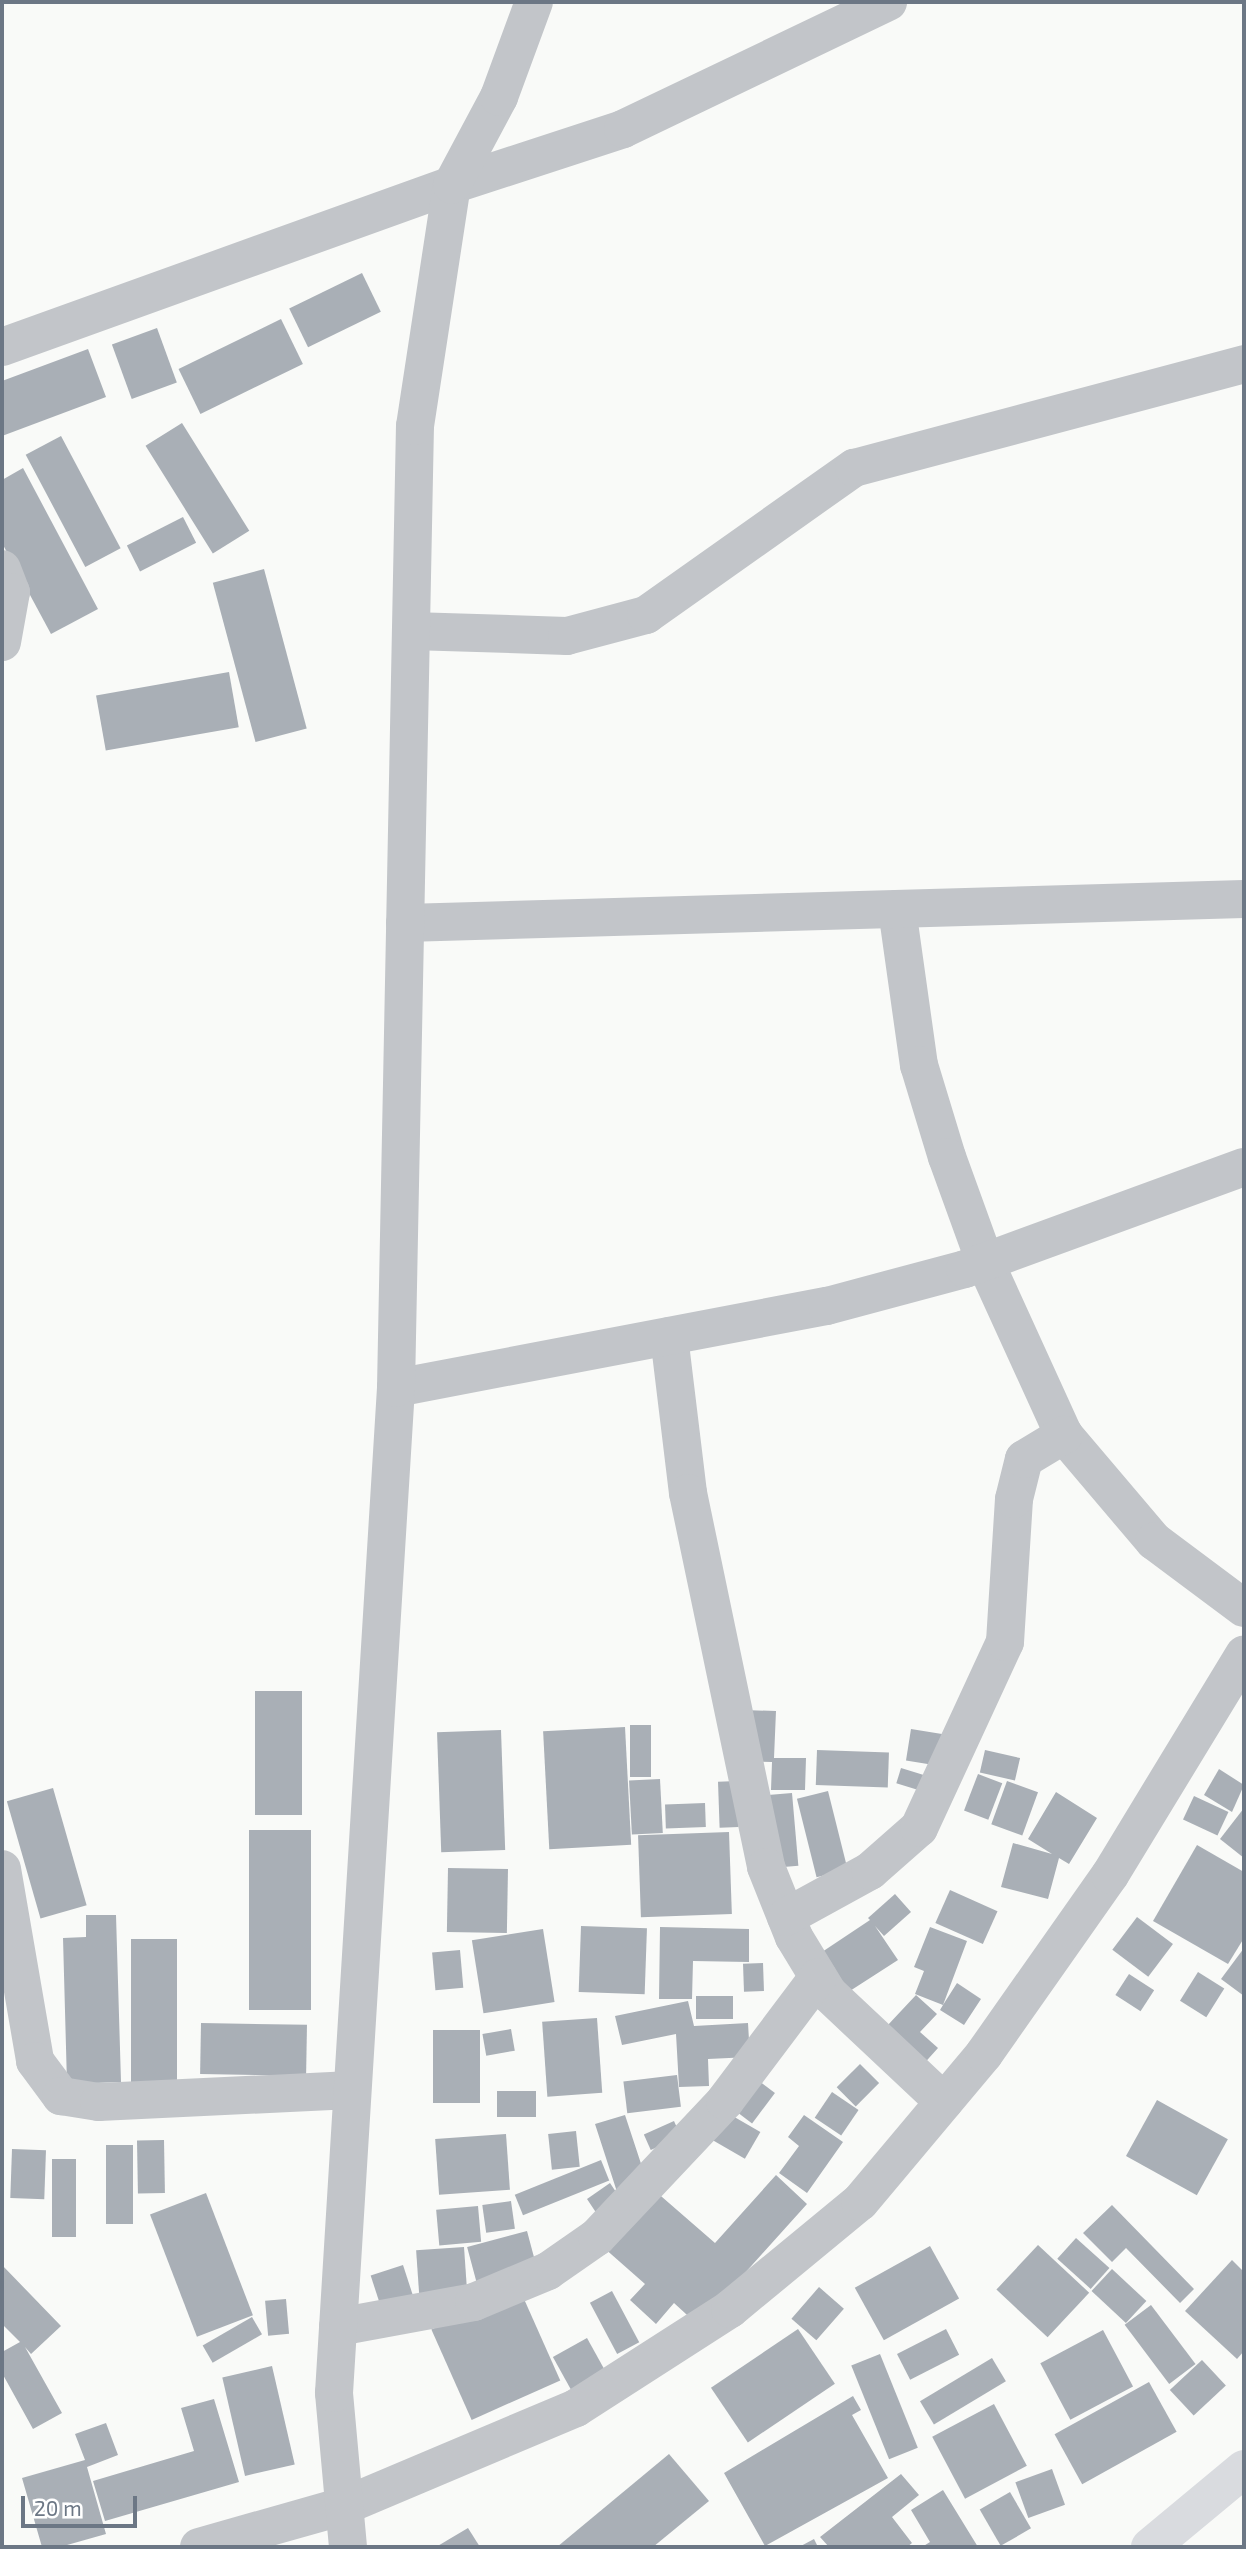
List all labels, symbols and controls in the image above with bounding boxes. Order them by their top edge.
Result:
scale bar [24,2482,140,2526]
text: 20 m [34,2495,82,2520]

